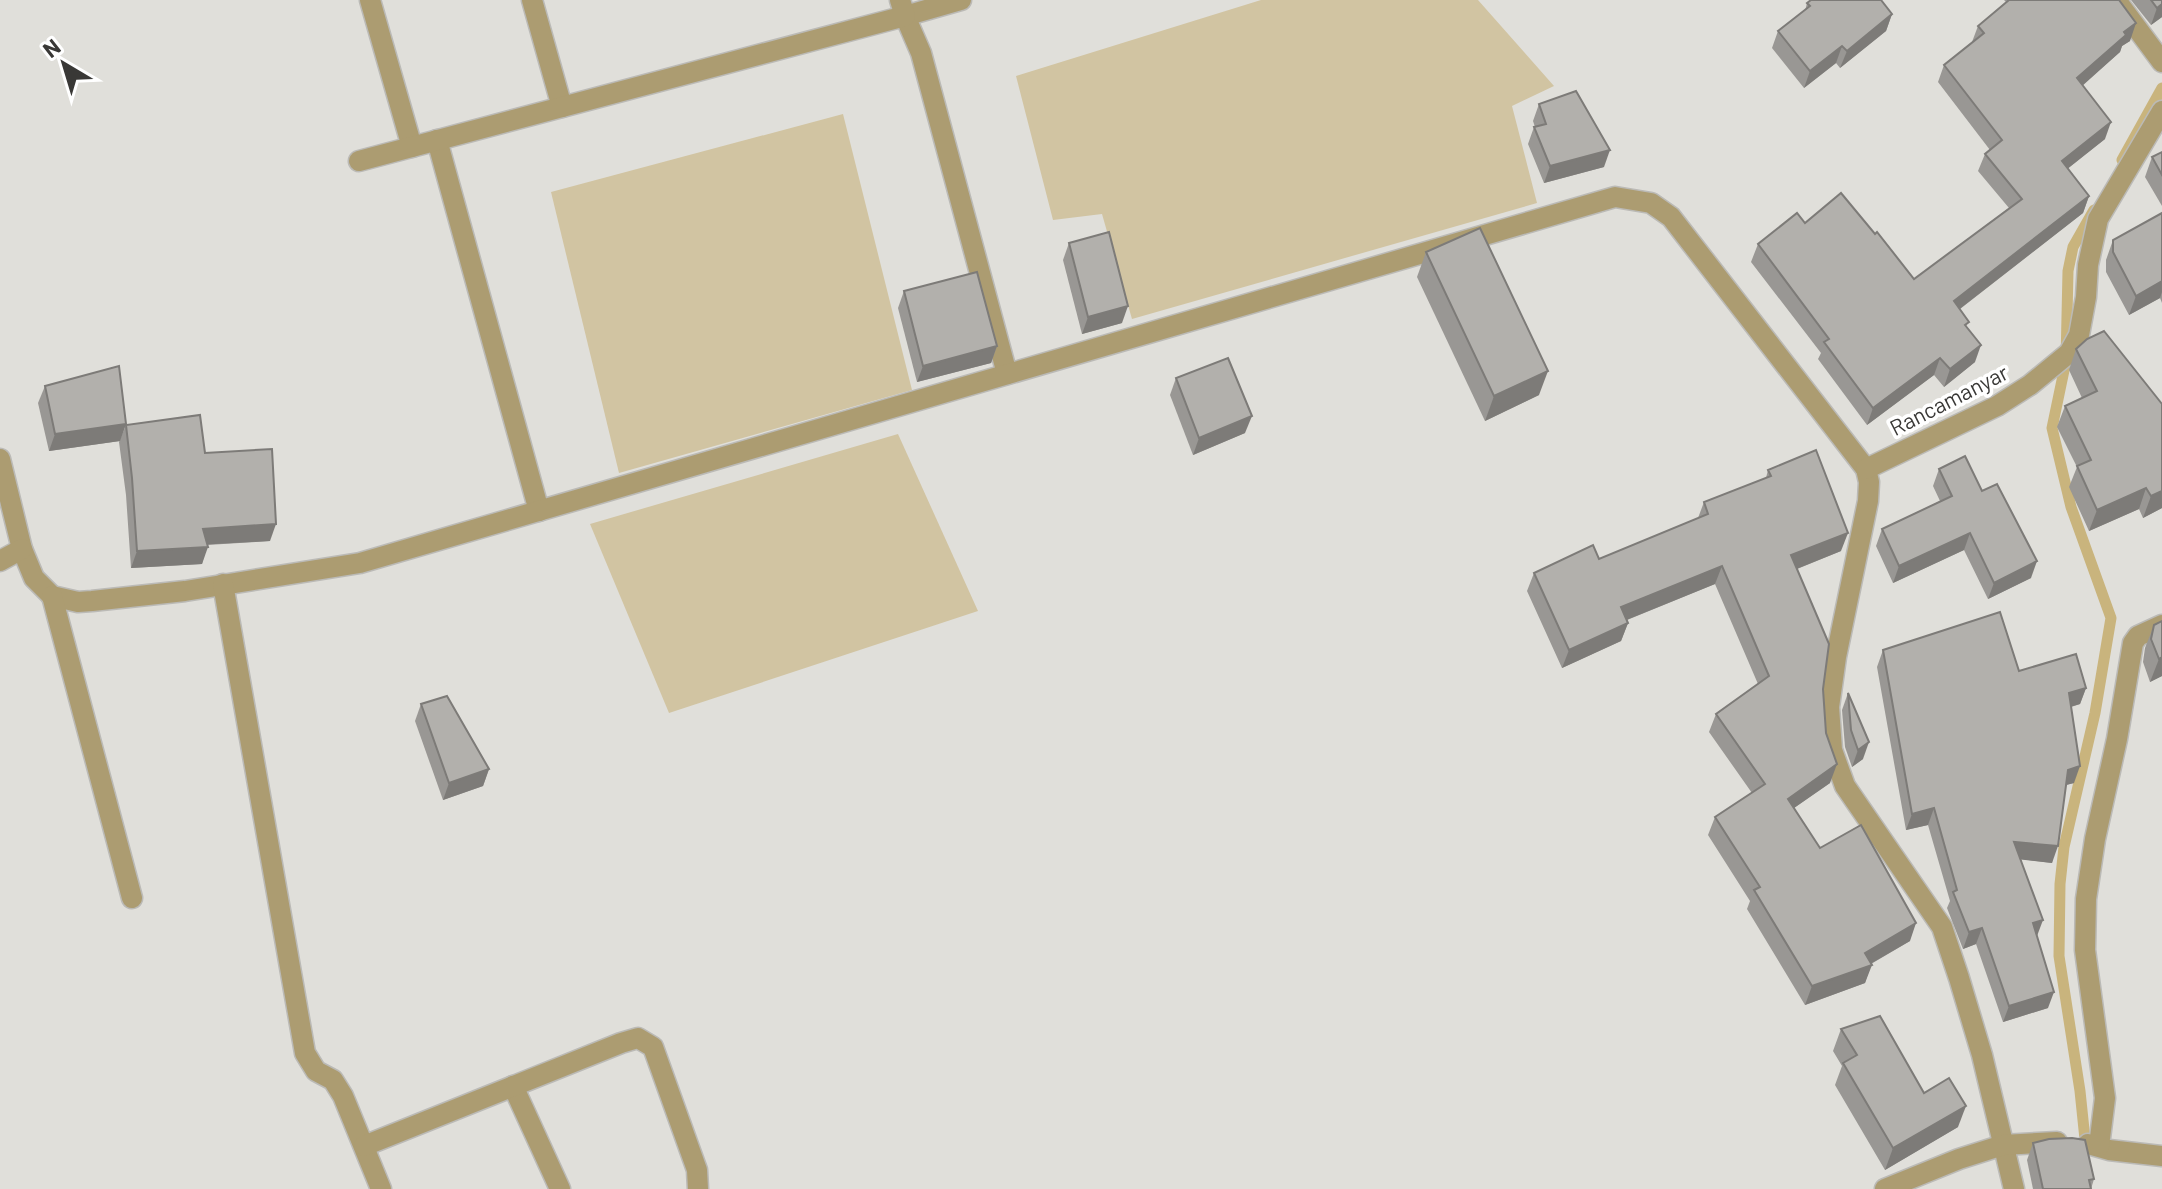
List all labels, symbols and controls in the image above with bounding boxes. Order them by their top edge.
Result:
north arrow [24,24,104,104]
text: N [37,33,65,62]
street label: Rancamanyar [1885,358,2012,440]

